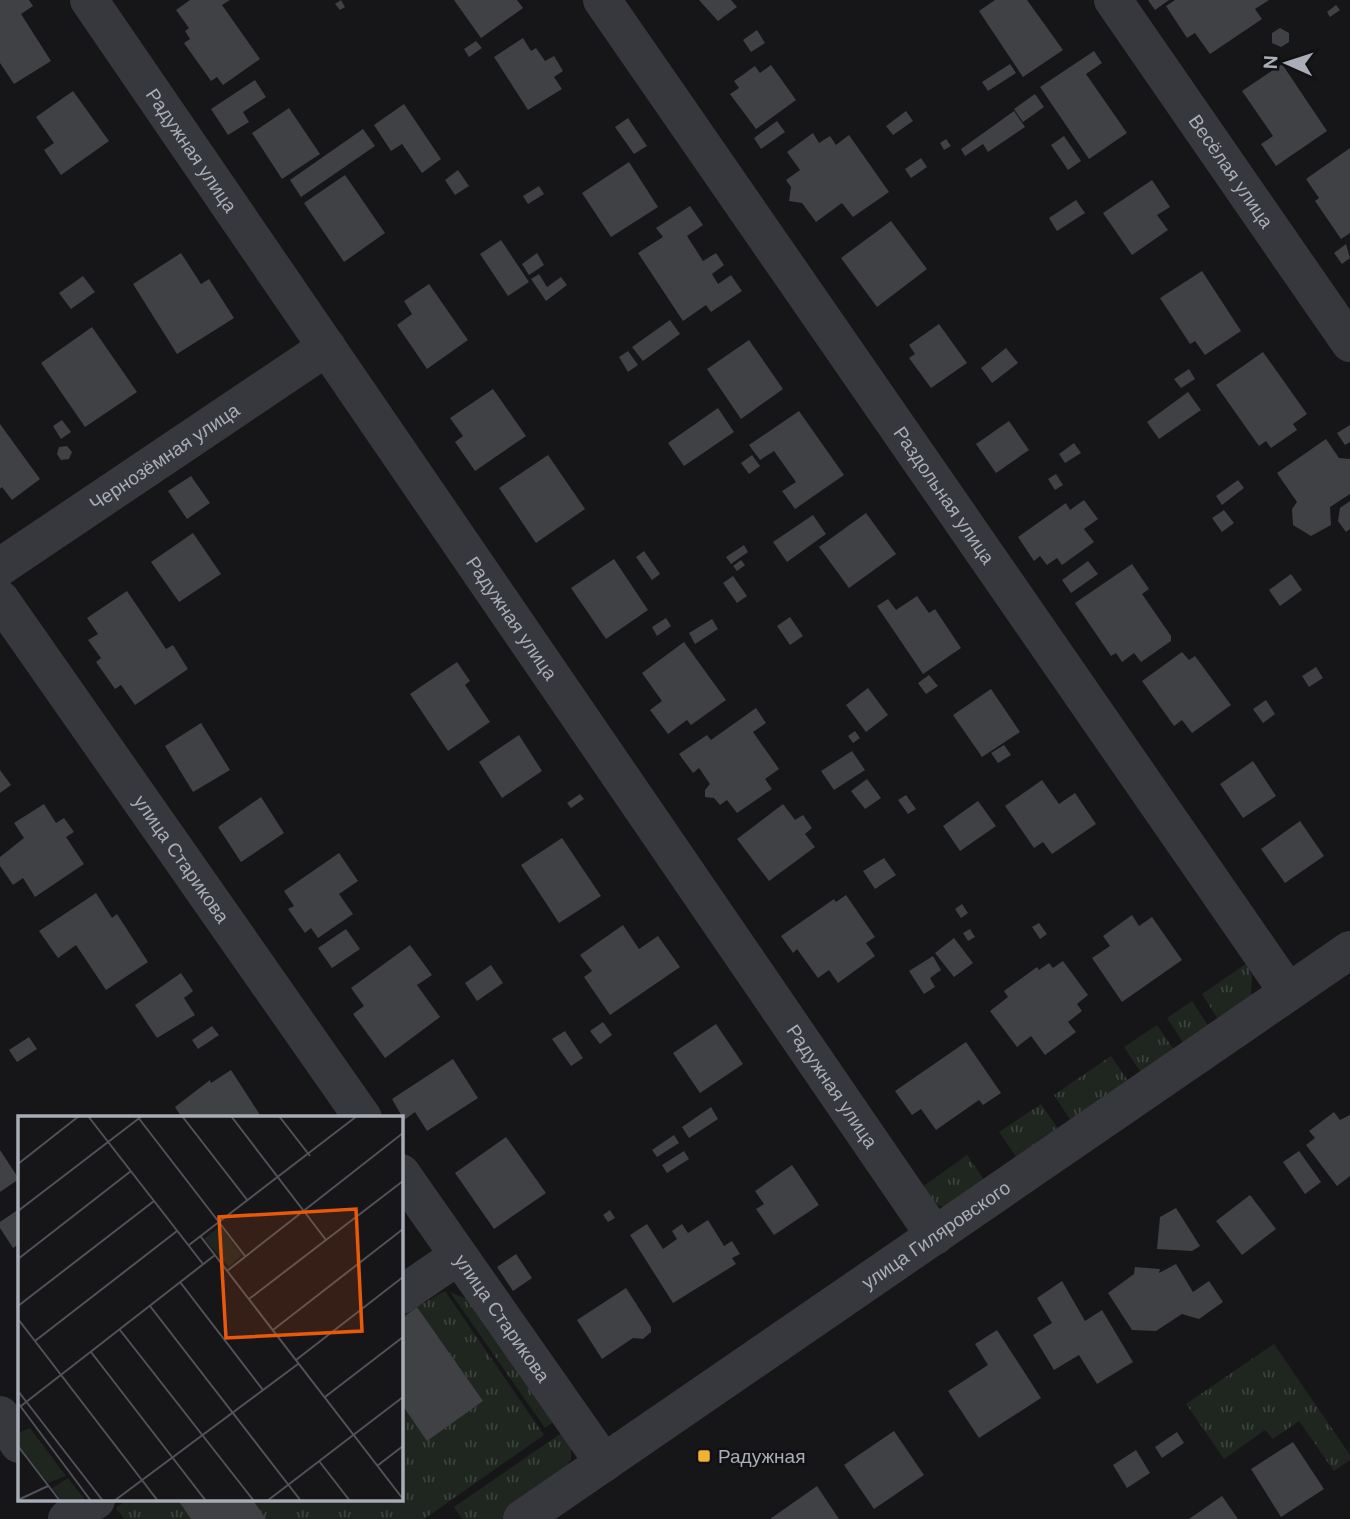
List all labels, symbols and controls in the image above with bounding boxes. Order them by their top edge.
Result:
north arrow [1252,28,1322,98]
text: N [1258,55,1283,70]
street label: Радужная улица [140,84,243,218]
street label: Весёлая улица [1183,110,1279,233]
street label: Чернозёмная улица [85,397,245,516]
street label: Раздольная улица [888,422,1000,569]
street label: Радужная улица [460,552,563,686]
street label: улица Старикова [128,790,235,928]
street label: Радужная улица [781,1019,883,1153]
inset map [18,1116,402,1502]
street label: улица Гиляровского [857,1175,1015,1295]
street label: улица Старикова [449,1249,556,1388]
place label: Радужная [718,1444,805,1469]
marker: Радужная [696,1448,712,1464]

